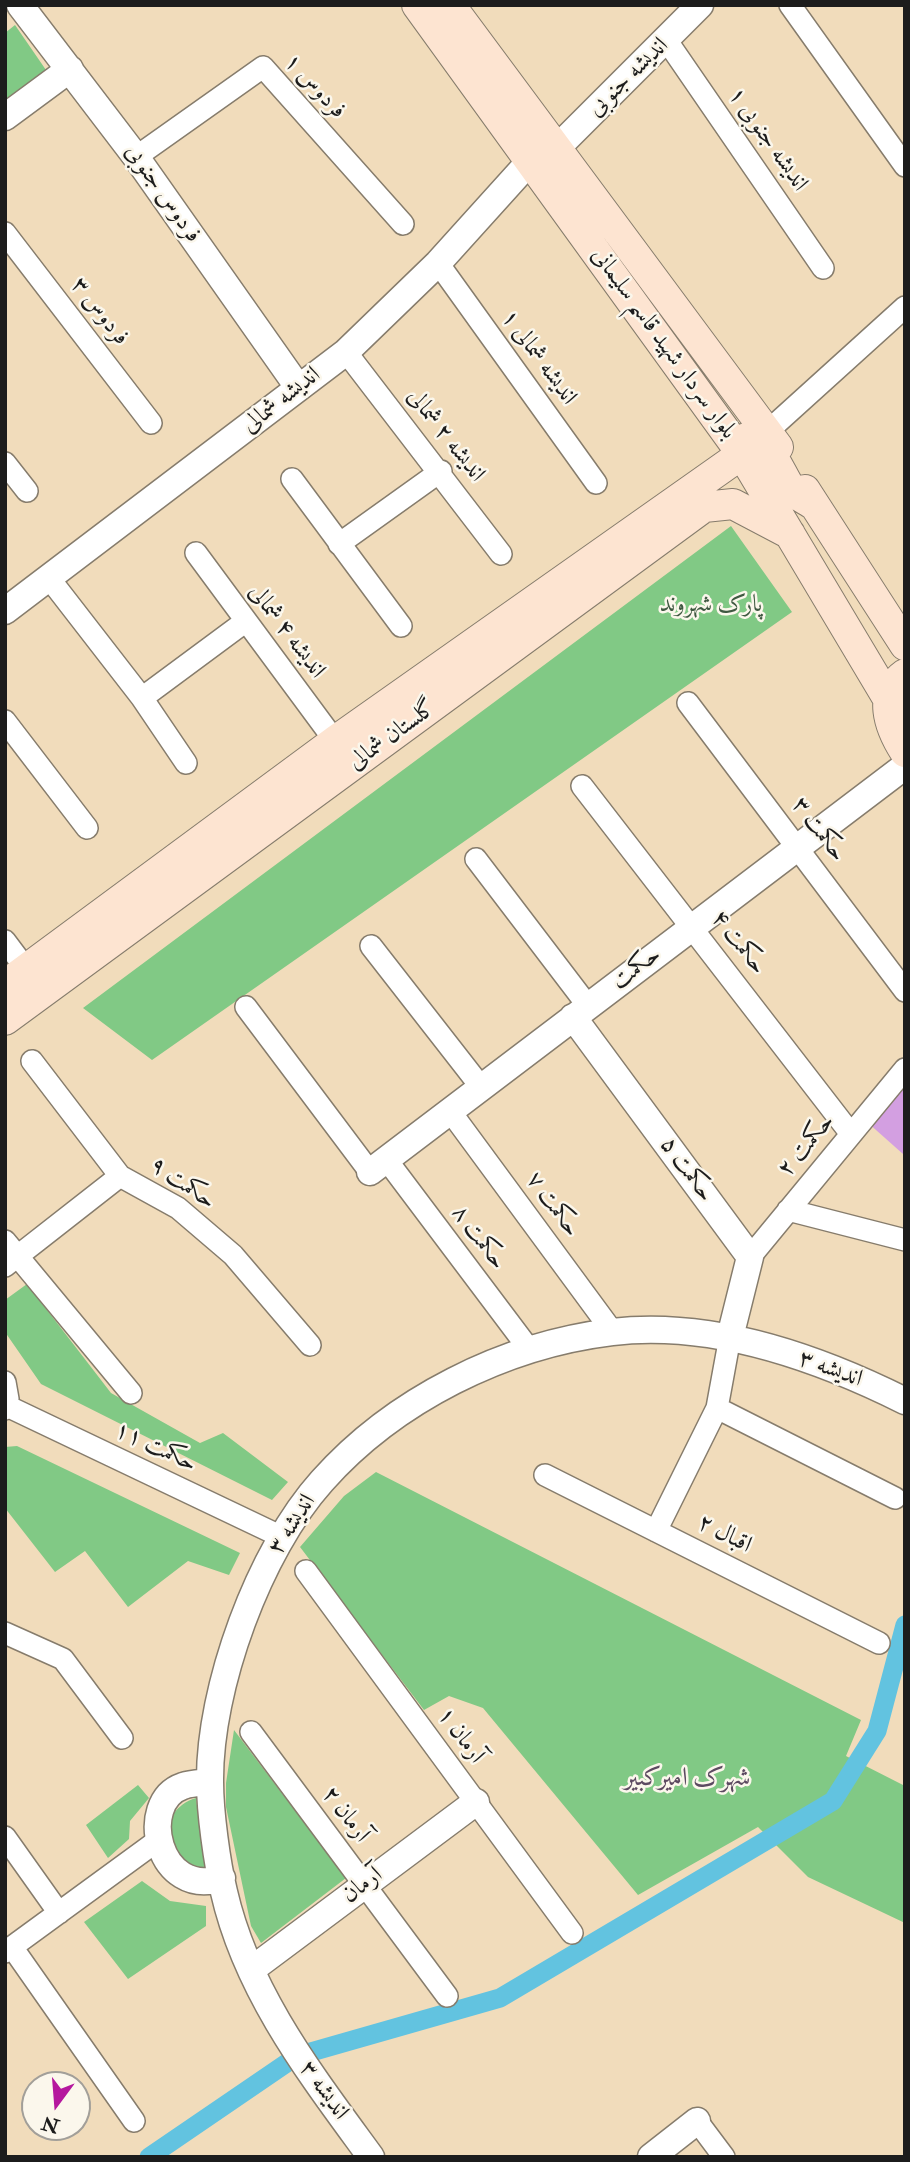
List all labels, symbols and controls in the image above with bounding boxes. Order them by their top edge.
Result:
street label: اندیشه جنوبی [582,32,676,124]
street label: فردوس ۱ [277,48,351,126]
street label: اندیشه جنوبی ۱ [721,82,813,198]
street label: فردوس جنوبی [118,139,206,249]
street label: بلوار سردار شهید قاسم سلیمانی [584,243,742,445]
street label: فردوس ۳ [63,272,135,352]
street label: اندیشه شمالی ۱ [494,305,582,411]
street label: اندیشه شمالی [237,361,327,441]
street label: اندیشه ۲ شمالی [400,384,490,488]
street label: اندیشه ۴ شمالی [241,579,331,685]
park label: پارک شهروند [660,592,762,620]
street label: گلستان شمالی [343,694,443,778]
street label: حکمت ۳ [784,792,852,868]
street label: حکمت ۴ [704,905,772,981]
street label: حکمت [607,941,667,997]
street label: حکمت ۲ [772,1109,842,1183]
street label: حکمت ۵ [653,1132,719,1208]
street label: حکمت ۹ [143,1151,221,1217]
street label: حکمت ۷ [519,1167,585,1243]
street label: حکمت ۸ [444,1200,512,1276]
street label: اندیشه ۳ [794,1345,866,1395]
street label: حکمت ۱۱ [109,1416,201,1480]
street label: اندیشه ۳ [263,1489,323,1561]
street label: اقبال ۲ [692,1509,756,1561]
street label: آرمان ۱ [430,1702,490,1770]
district label: شهرک امیرکبیر [624,1763,750,1795]
street label: آرمان ۲ [315,1781,375,1849]
street label: آرمان [337,1861,389,1911]
street label: اندیشه ۳ [292,2056,354,2126]
north arrow [21,2071,91,2141]
text: N [39,2110,62,2138]

